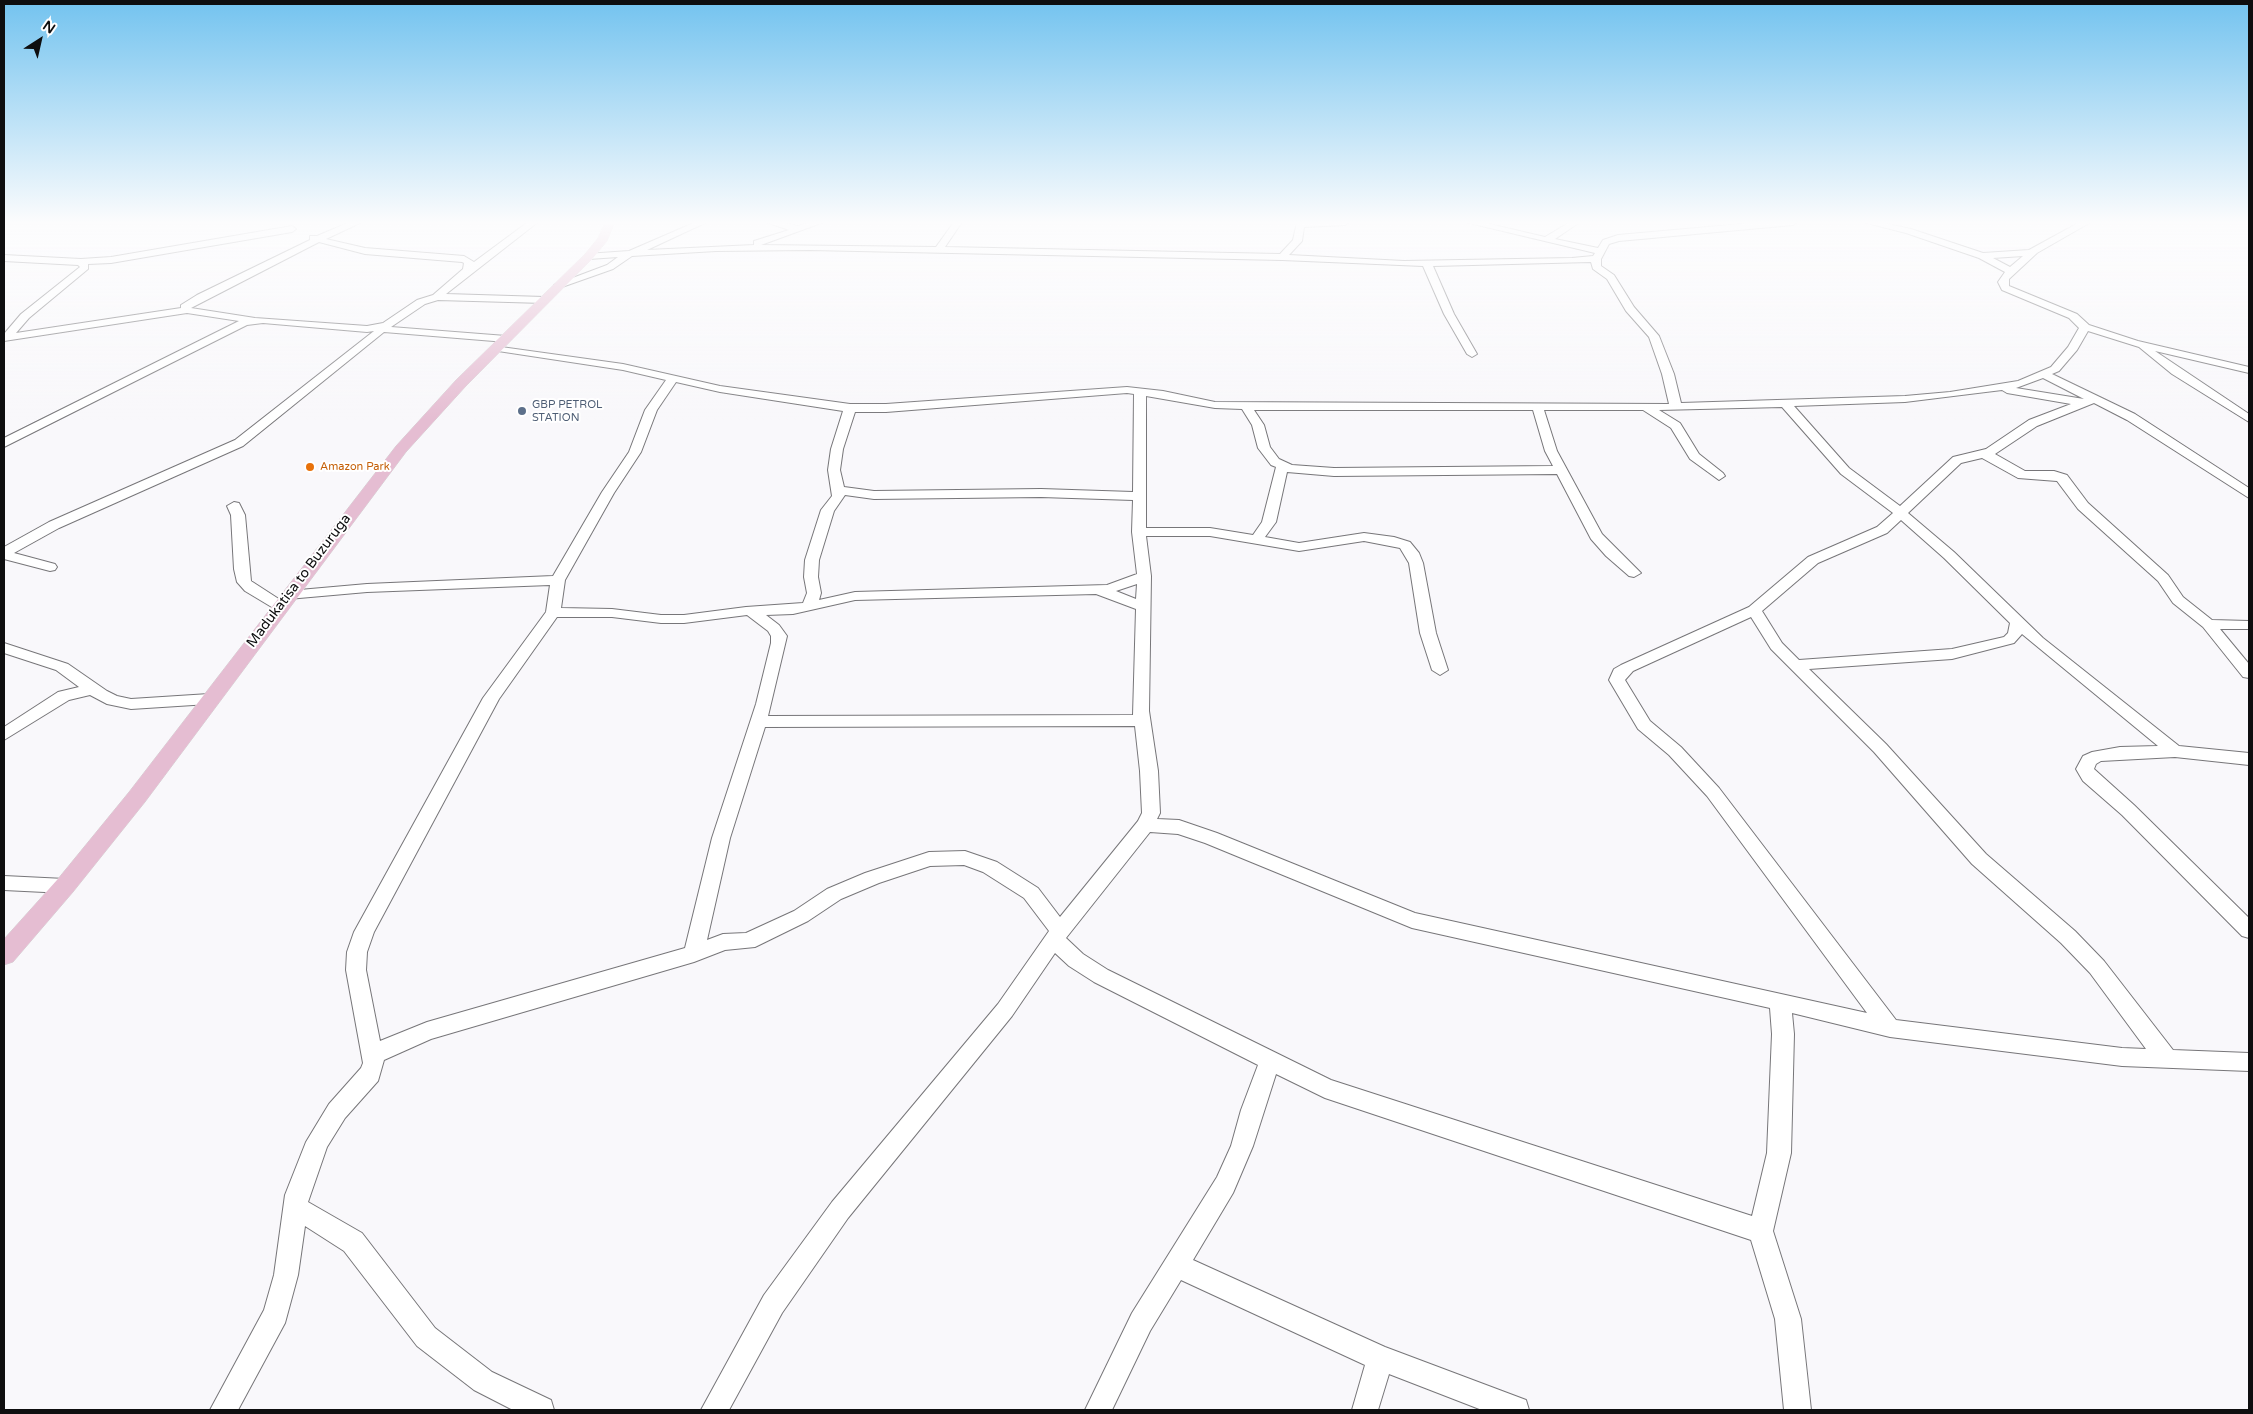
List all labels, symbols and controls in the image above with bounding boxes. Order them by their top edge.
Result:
north arrow [15,15,65,65]
text: N [39,17,58,37]
place label: GBP PETROL STATION [532,398,602,424]
marker: GBP PETROL STATION [516,405,528,417]
place label: Amazon Park [320,460,390,474]
marker: Amazon Park [304,461,316,473]
street label: Madukatisa to Buzuruga [243,511,355,651]

